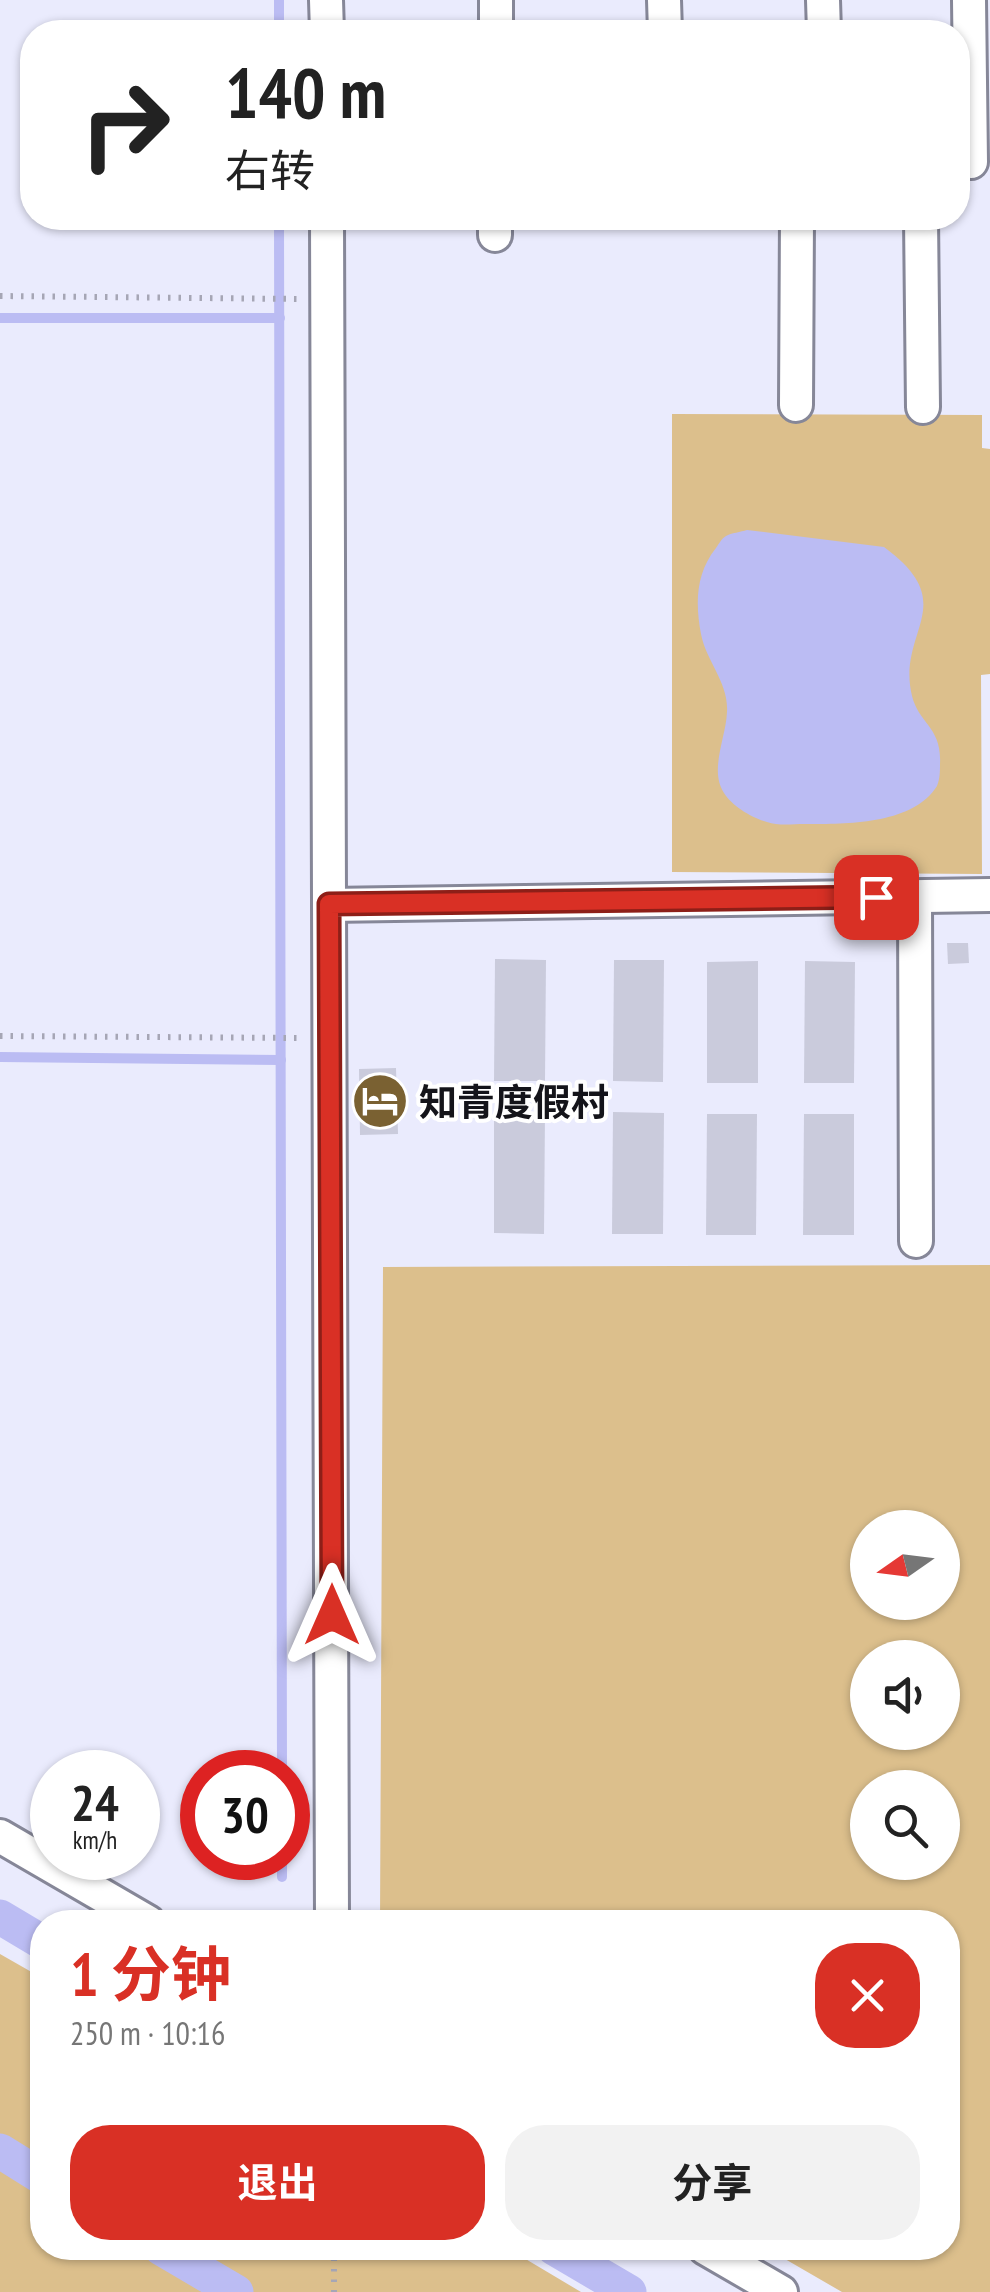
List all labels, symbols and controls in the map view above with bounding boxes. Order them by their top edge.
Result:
text: 140 m [225,47,386,137]
icon: right [60,60,190,190]
text: 右转 [225,141,315,199]
pin [834,855,919,940]
icon: arrive [849,870,904,925]
hotel icon: 知青度假村 [350,1071,410,1131]
place label: 知青度假村 [419,1077,609,1126]
north arrow [850,1510,960,1620]
map controls [850,1510,960,1880]
position arrow [280,1563,384,1667]
button: sound [850,1640,960,1750]
speed limit sign: 30 [180,1750,310,1880]
text: 24 [71,1770,119,1835]
button: search [850,1770,960,1880]
text: km/h [73,1824,117,1856]
text: 1 分钟 [70,1935,231,2013]
button: close [815,1943,920,2048]
text: 250 m · 10:16 [70,2012,225,2054]
button: 退出 [70,2125,485,2240]
button: 分享 [505,2125,920,2240]

